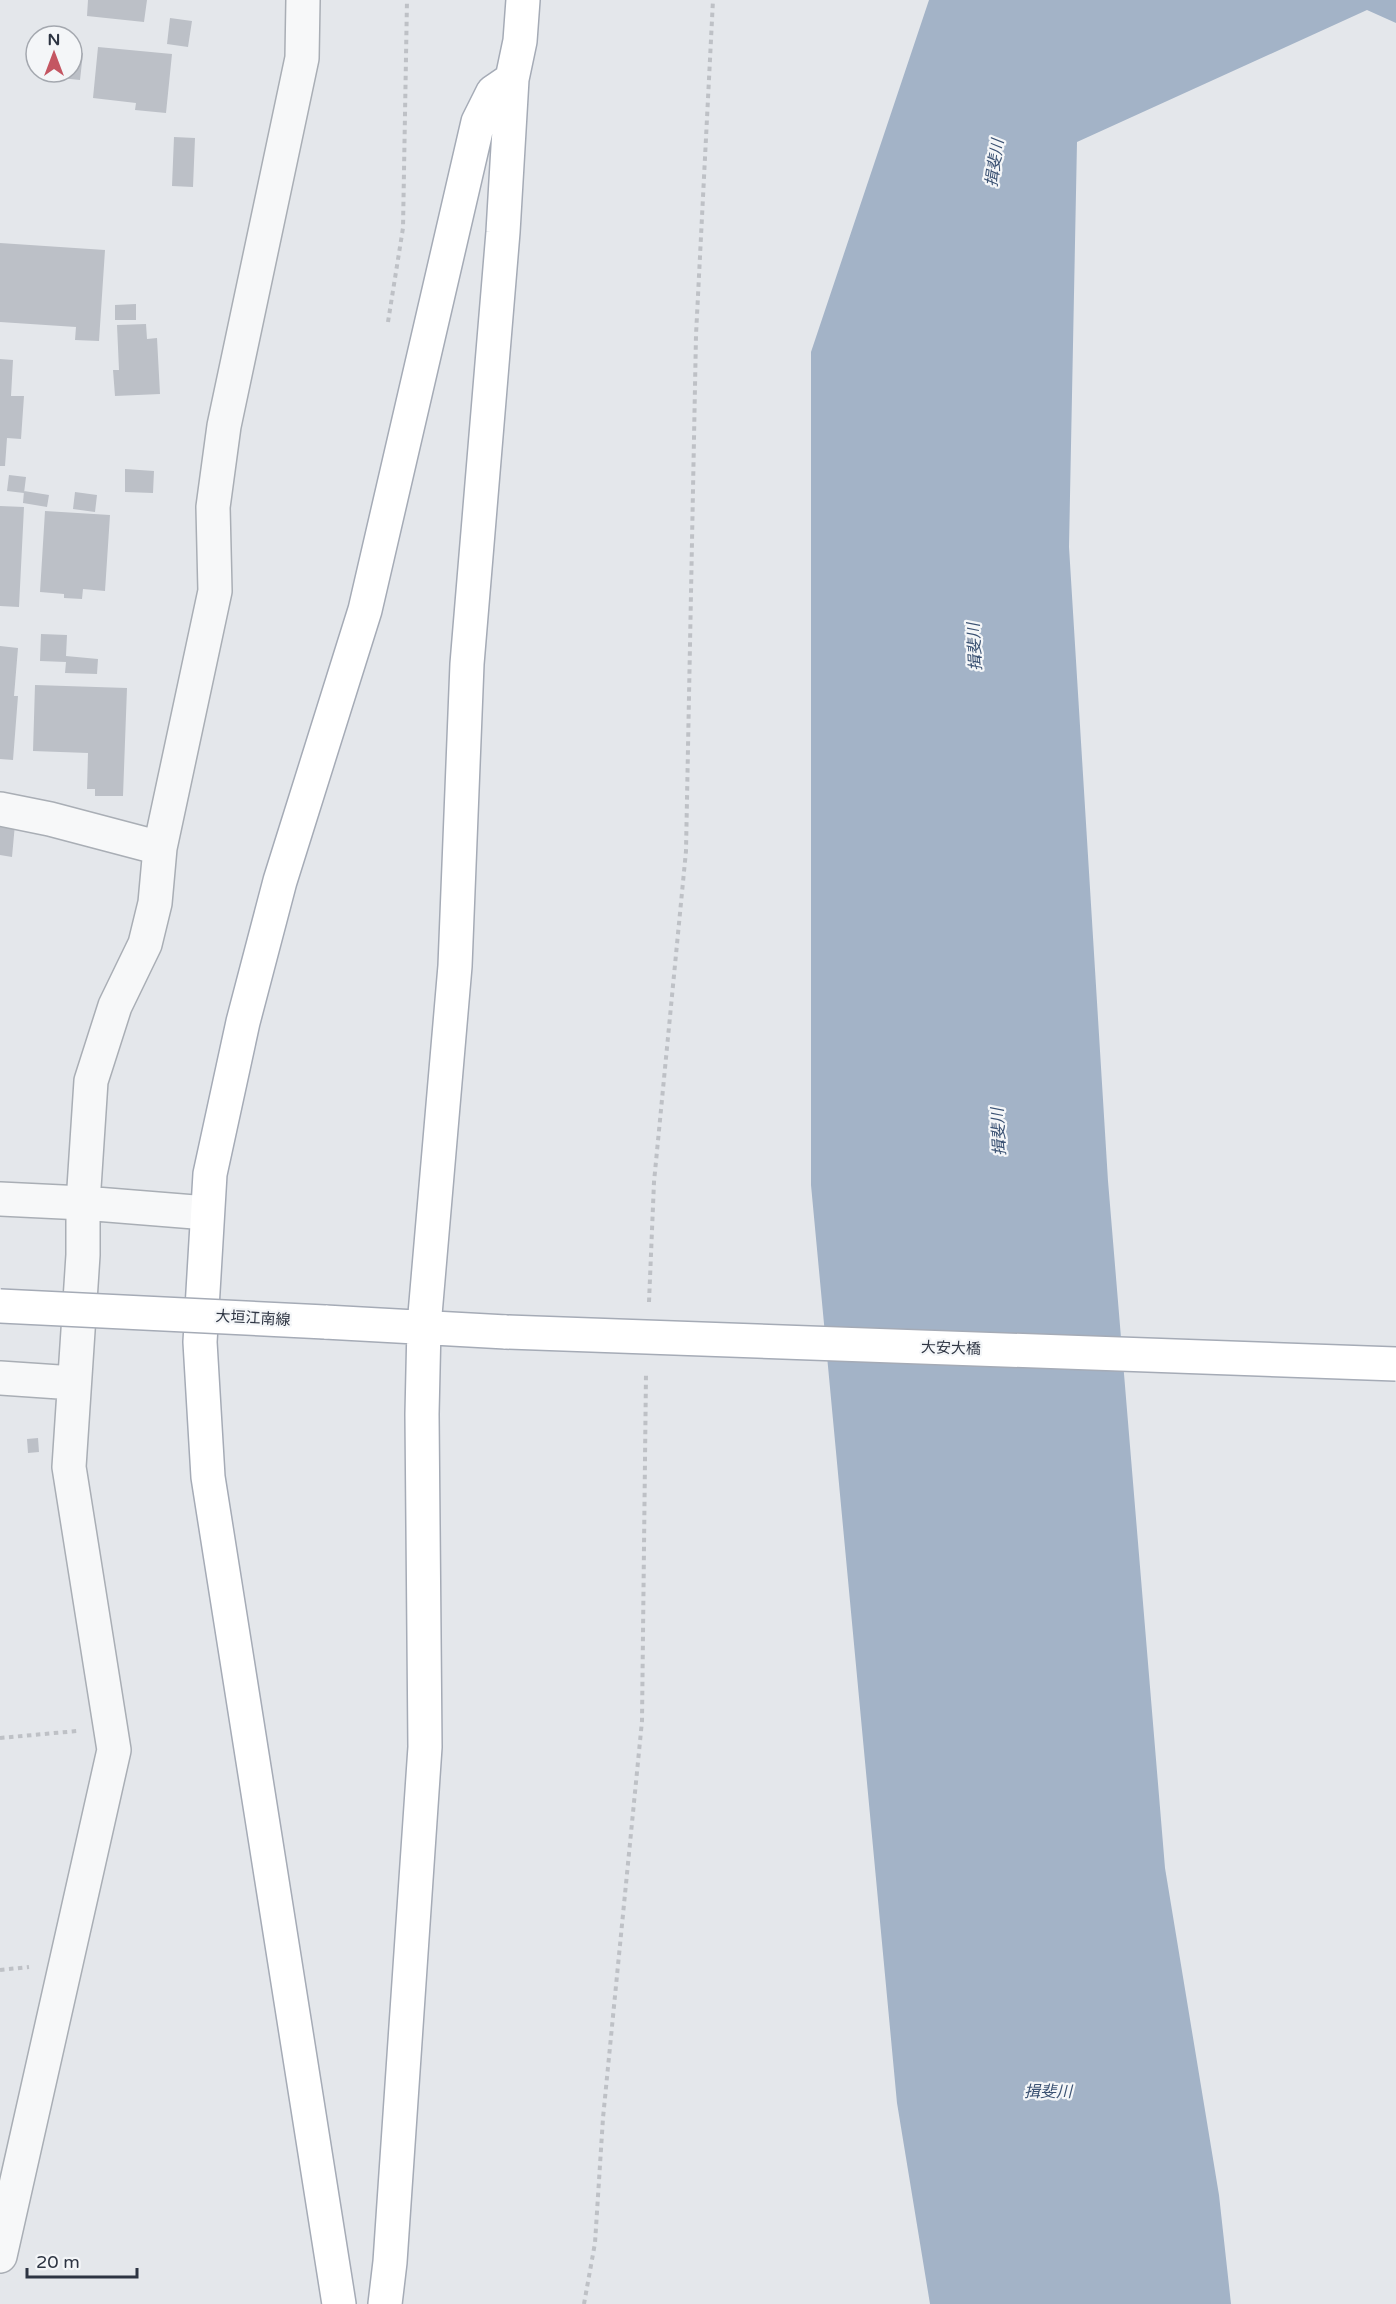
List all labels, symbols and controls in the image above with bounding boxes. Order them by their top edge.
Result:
north arrow [24,24,84,84]
text: N [48,30,60,50]
water label: 揖斐川 [982,136,1009,188]
water label: 揖斐川 [964,620,986,671]
water label: 揖斐川 [988,1105,1010,1156]
street label: 大垣江南線 [215,1307,291,1329]
street label: 大安大橋 [921,1338,981,1358]
water label: 揖斐川 [1024,2082,1074,2102]
scale bar [27,2241,136,2279]
text: 20 m [36,2251,80,2273]

